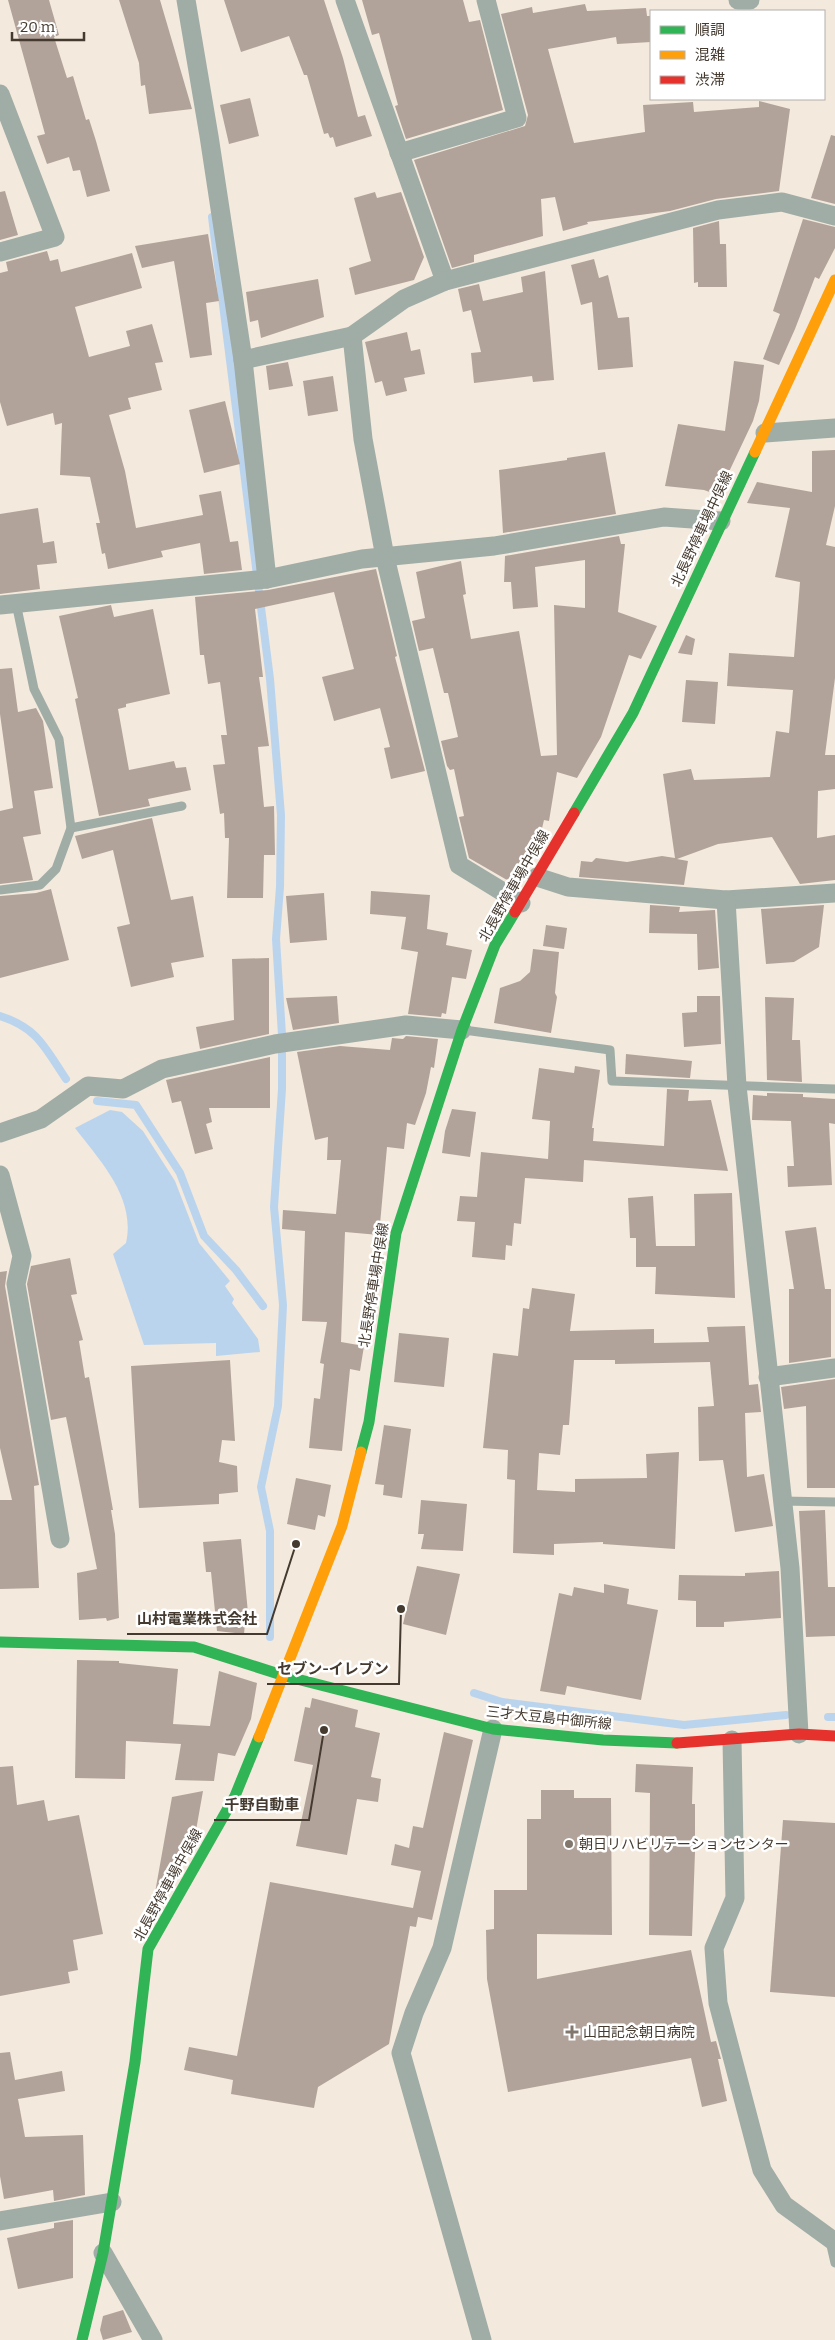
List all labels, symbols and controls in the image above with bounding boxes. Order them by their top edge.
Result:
scale bar [12,10,85,42]
legend [650,10,825,100]
text: 20 m [20,18,56,36]
text: 順調 [695,21,725,39]
text: 混雑 [695,46,725,64]
text: 渋滞 [695,71,725,89]
street label: 北長野停車場中俣線 [668,468,736,590]
street label: 北長野停車場中俣線 [475,827,553,945]
street label: 北長野停車場中俣線 [356,1221,392,1349]
callout: 山村電業株式会社 [127,1604,267,1634]
text: 山村電業株式会社 [137,1610,257,1628]
callout: セブン-イレブン [267,1654,399,1684]
text: セブン-イレブン [277,1660,389,1678]
street label: 三才大豆島中御所線 [485,1703,613,1733]
callout: 千野自動車 [214,1790,309,1820]
text: 千野自動車 [224,1796,300,1814]
street label: 北長野停車場中俣線 [130,1826,206,1944]
place label: 朝日リハビリテーションセンター [579,1836,789,1853]
marker: 朝日リハビリテーションセンター [563,1838,575,1850]
place label: 山田記念朝日病院 [583,2024,695,2041]
marker: 山田記念朝日病院 [565,2025,579,2039]

